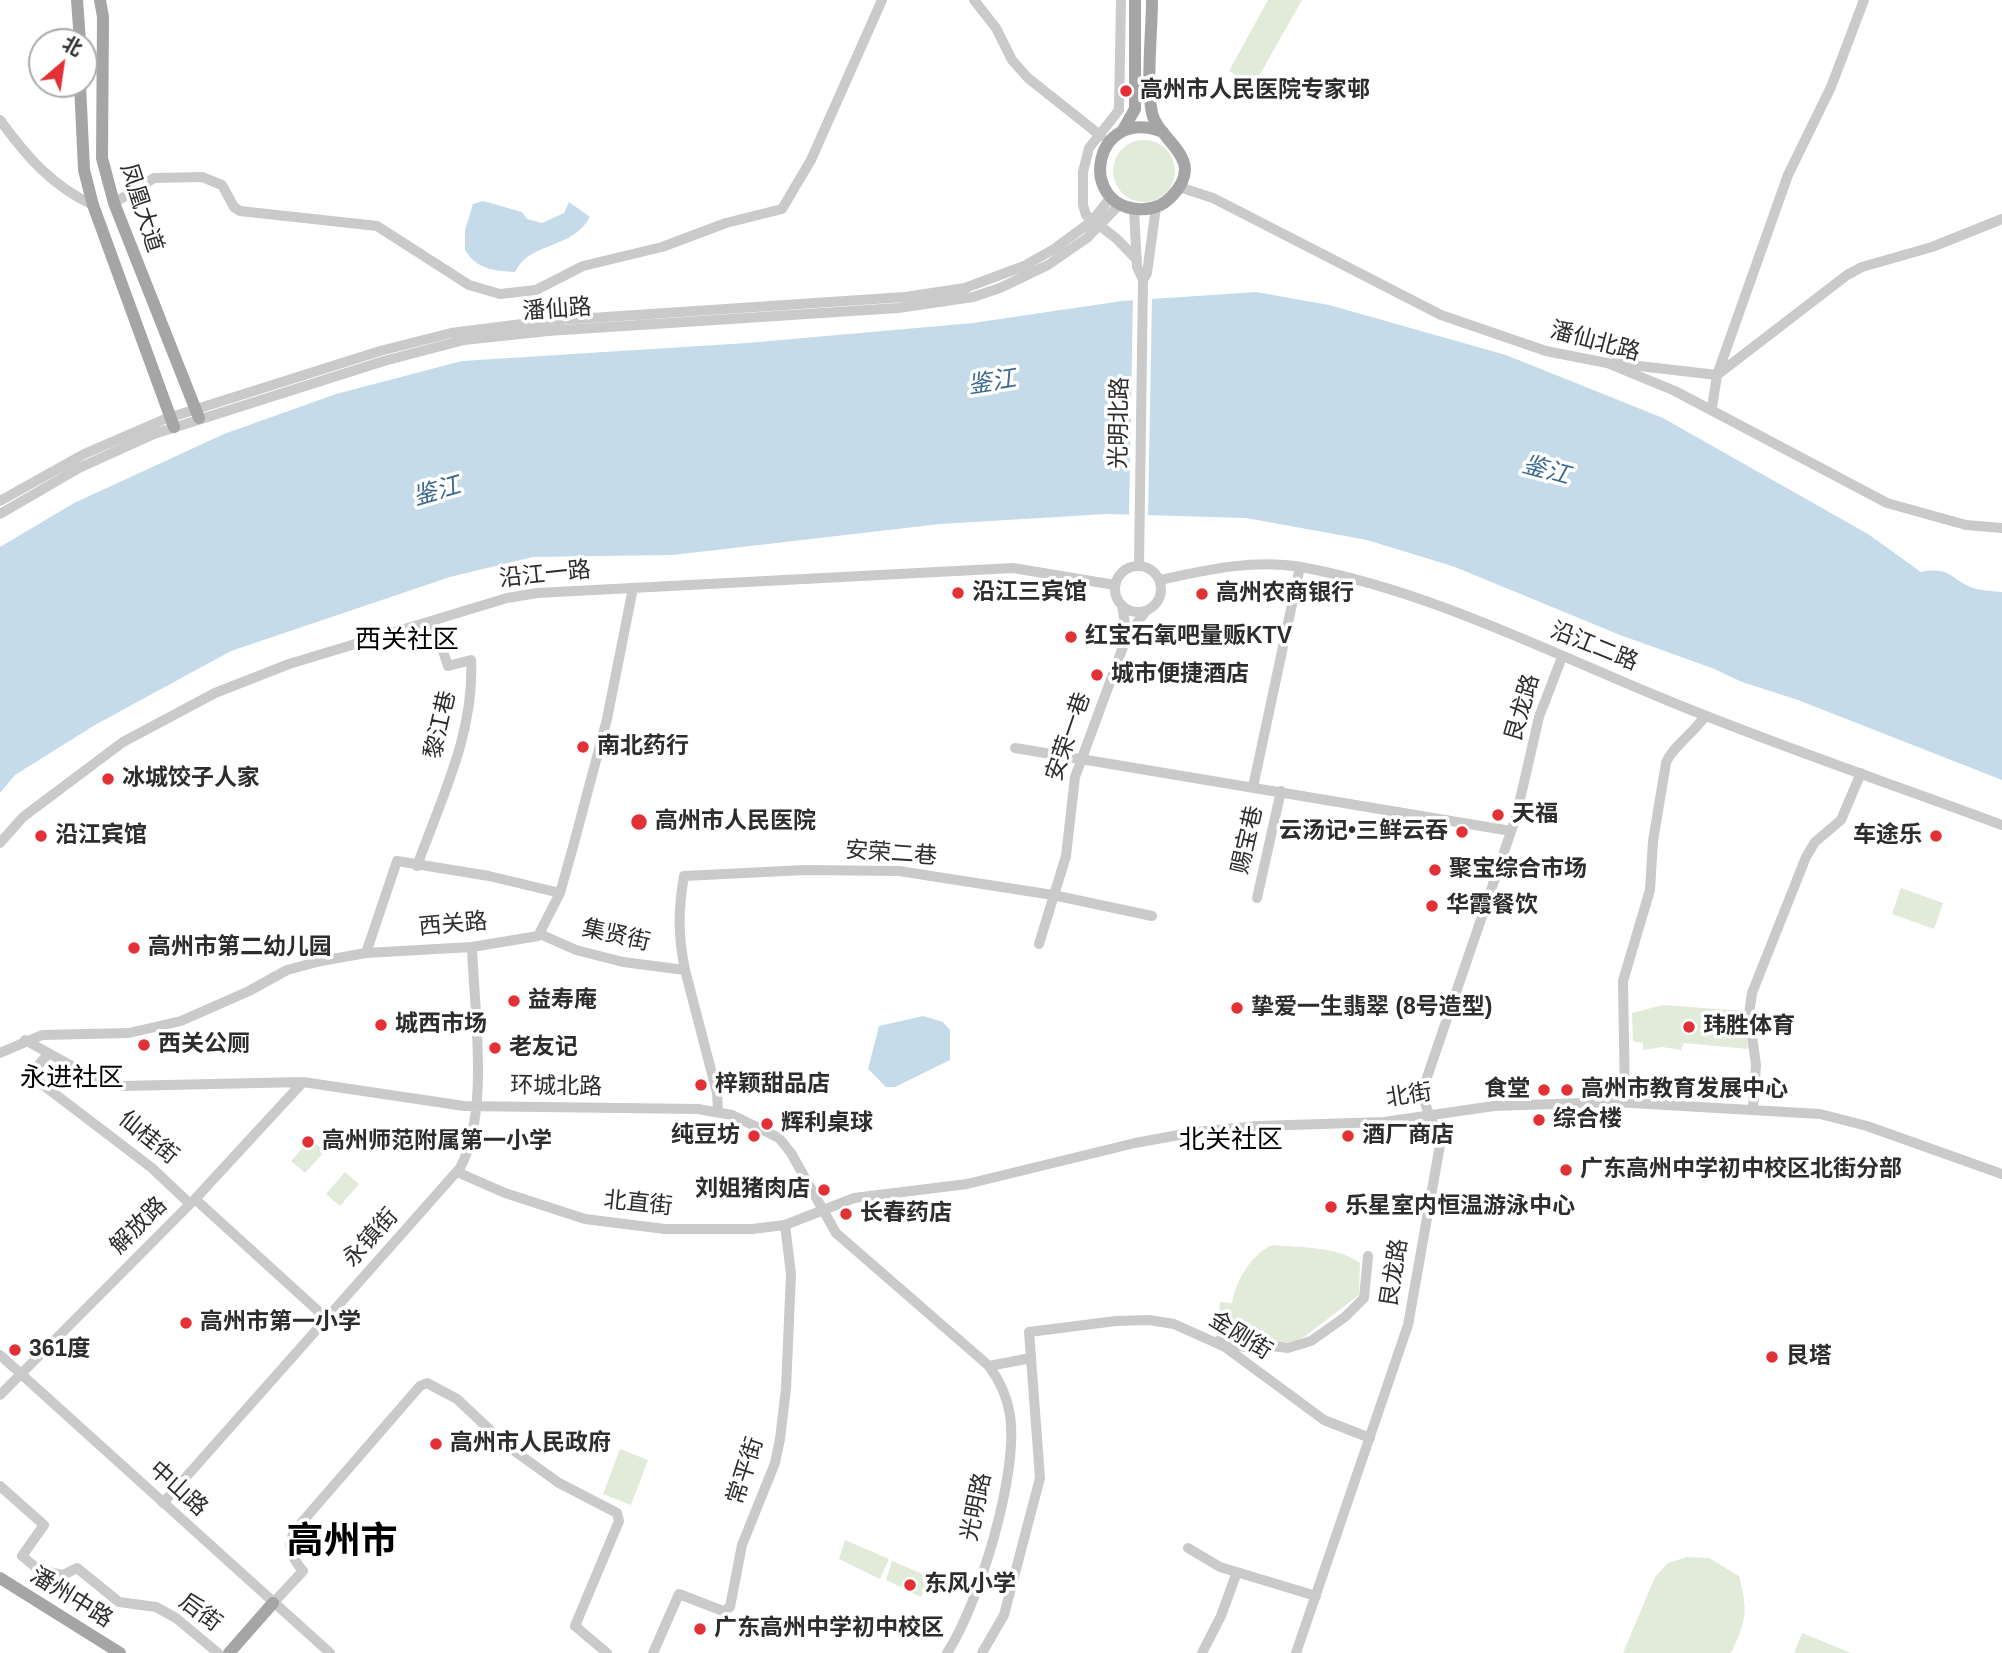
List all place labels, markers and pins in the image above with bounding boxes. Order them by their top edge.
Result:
place label: 高州市人民医院专家邨 [1140,77,1370,105]
marker: 高州市人民医院专家邨 [1118,83,1134,99]
place label: 沿江三宾馆 [972,579,1087,607]
place label: 高州农商银行 [1216,580,1354,608]
marker: 沿江三宾馆 [950,585,966,601]
marker: 高州农商银行 [1194,586,1210,602]
place label: 红宝石氧吧量贩KTV [1085,623,1292,651]
marker: 红宝石氧吧量贩KTV [1063,629,1079,645]
place label: 城市便捷酒店 [1111,661,1249,689]
marker: 城市便捷酒店 [1089,667,1105,683]
place label: 南北药行 [597,733,689,761]
marker: 南北药行 [575,739,591,755]
place label: 冰城饺子人家 [122,765,260,793]
marker: 冰城饺子人家 [100,771,116,787]
place label: 天福 [1512,801,1558,829]
marker: 天福 [1490,807,1506,823]
place label: 高州市人民医院 [655,808,816,836]
marker: 高州市人民医院 [629,812,649,832]
place label: 云汤记•三鲜云吞 [1279,818,1448,846]
place label: 沿江宾馆 [55,822,147,850]
place label: 车途乐 [1853,822,1922,850]
marker: 云汤记•三鲜云吞 [1454,824,1470,840]
marker: 沿江宾馆 [33,828,49,844]
marker: 车途乐 [1928,828,1944,844]
place label: 聚宝综合市场 [1449,856,1587,884]
marker: 聚宝综合市场 [1427,862,1443,878]
place label: 华霞餐饮 [1446,892,1538,920]
marker: 华霞餐饮 [1424,898,1440,914]
place label: 高州市第二幼儿园 [148,934,332,962]
marker: 高州市第二幼儿园 [126,940,142,956]
place label: 益寿庵 [528,987,597,1015]
marker: 益寿庵 [506,993,522,1009]
place label: 挚爱一生翡翠 (8号造型) [1251,994,1492,1022]
marker: 挚爱一生翡翠 (8号造型) [1229,1000,1245,1016]
place label: 城西市场 [395,1011,487,1039]
place label: 玮胜体育 [1703,1013,1795,1041]
marker: 城西市场 [373,1017,389,1033]
marker: 玮胜体育 [1681,1019,1697,1035]
place label: 西关公厕 [158,1031,250,1059]
place label: 老友记 [509,1034,578,1062]
marker: 西关公厕 [136,1037,152,1053]
marker: 老友记 [487,1040,503,1056]
place label: 梓颖甜品店 [715,1071,830,1099]
place label: 食堂 [1484,1076,1530,1104]
place label: 高州市教育发展中心 [1581,1076,1788,1104]
marker: 梓颖甜品店 [693,1077,709,1093]
marker: 食堂 [1536,1082,1552,1098]
marker: 高州市教育发展中心 [1559,1082,1575,1098]
place label: 综合楼 [1553,1106,1622,1134]
place label: 辉利桌球 [781,1110,873,1138]
marker: 综合楼 [1531,1112,1547,1128]
marker: 辉利桌球 [759,1116,775,1132]
place label: 纯豆坊 [671,1122,740,1150]
place label: 酒厂商店 [1362,1122,1454,1150]
place label: 高州师范附属第一小学 [322,1128,552,1156]
marker: 纯豆坊 [746,1128,762,1144]
marker: 酒厂商店 [1340,1128,1356,1144]
marker: 高州师范附属第一小学 [300,1134,316,1150]
place label: 广东高州中学初中校区北街分部 [1580,1156,1902,1184]
marker: 广东高州中学初中校区北街分部 [1558,1162,1574,1178]
place label: 刘姐猪肉店 [695,1176,810,1204]
marker: 刘姐猪肉店 [816,1182,832,1198]
place label: 乐星室内恒温游泳中心 [1345,1193,1575,1221]
marker: 乐星室内恒温游泳中心 [1323,1199,1339,1215]
place label: 长春药店 [860,1200,952,1228]
marker: 长春药店 [838,1206,854,1222]
place label: 高州市第一小学 [200,1309,361,1337]
marker: 高州市第一小学 [178,1315,194,1331]
place label: 361度 [29,1336,90,1364]
marker: 361度 [7,1342,23,1358]
place label: 艮塔 [1786,1343,1832,1371]
marker: 艮塔 [1764,1349,1780,1365]
place label: 高州市人民政府 [450,1430,611,1458]
marker: 高州市人民政府 [428,1436,444,1452]
place label: 东风小学 [924,1571,1016,1599]
marker: 东风小学 [902,1577,918,1593]
place label: 广东高州中学初中校区 [714,1615,944,1643]
marker: 广东高州中学初中校区 [692,1621,708,1637]

